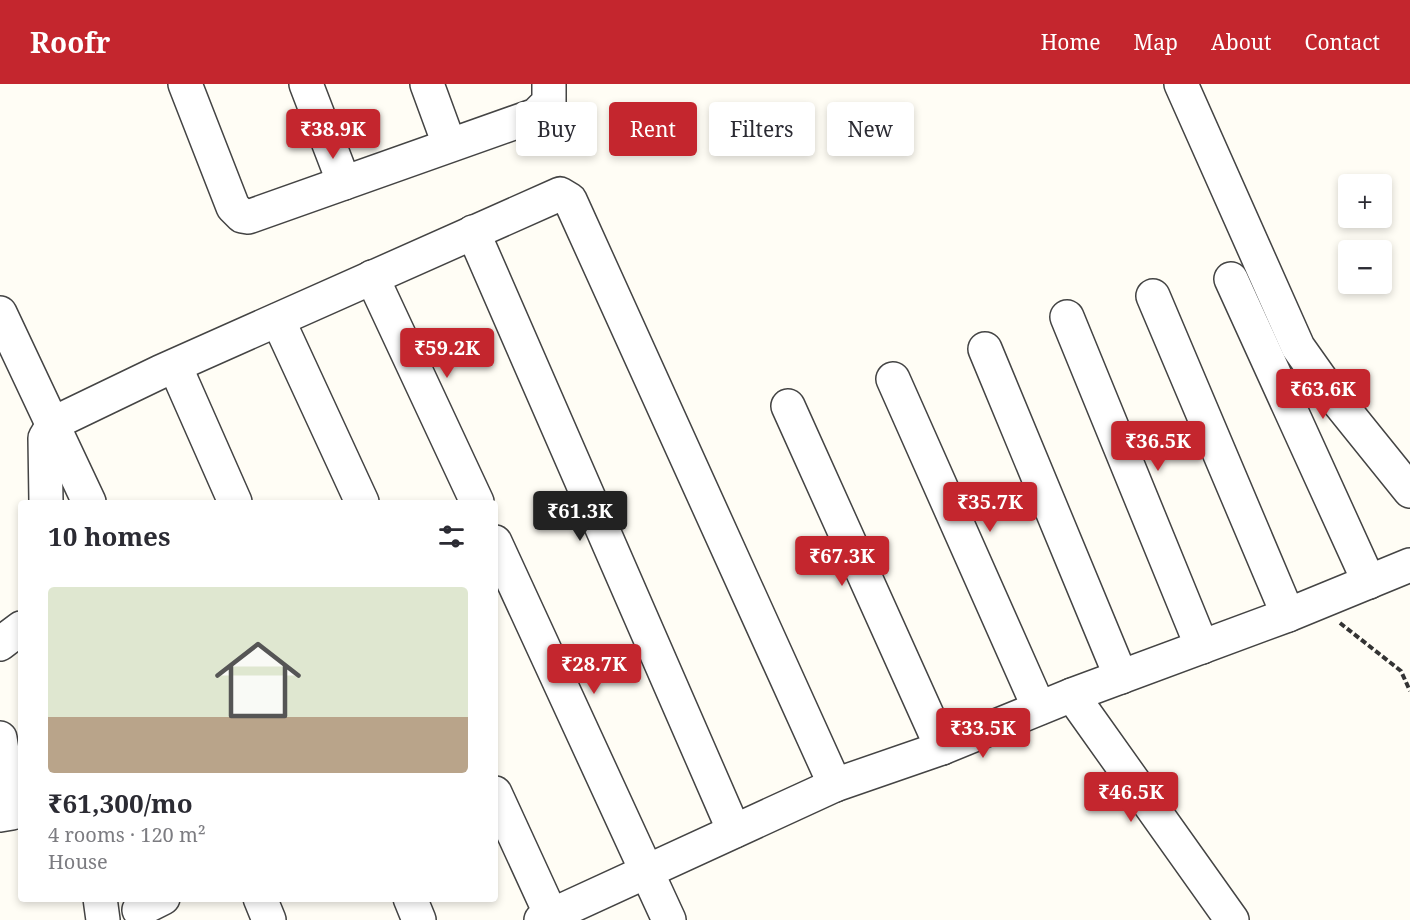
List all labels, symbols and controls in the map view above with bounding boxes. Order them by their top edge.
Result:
text: Roofr [30,23,110,61]
text: Home [1041,28,1101,56]
text: Map [1134,28,1178,56]
text: About [1211,28,1272,56]
text: Contact [1305,28,1380,56]
chip: Buy [516,102,597,156]
chip: Rent [609,102,697,156]
chip: Filters [709,102,815,156]
chip: New [827,102,914,156]
pin: ₹38.9K [284,109,382,160]
text: ₹38.9K [300,115,366,142]
map controls [1338,174,1392,294]
button: + [1338,174,1392,228]
button: − [1338,240,1392,294]
pin: ₹59.2K [398,328,496,379]
text: ₹59.2K [414,334,480,361]
pin: ₹63.6K [1274,369,1372,420]
text: ₹63.6K [1290,375,1356,402]
pin: ₹36.5K [1109,421,1207,472]
text: ₹36.5K [1125,427,1191,454]
pin: ₹35.7K [941,482,1039,533]
text: ₹35.7K [957,488,1023,515]
pin: ₹61.3K [531,491,629,542]
text: ₹61.3K [547,497,613,524]
text: 10 homes [48,518,170,554]
icon: filters [435,520,468,553]
pin: ₹67.3K [793,536,891,587]
text: ₹67.3K [809,542,875,569]
icon: home [204,626,312,734]
pin: ₹28.7K [545,644,643,695]
text: ₹28.7K [561,650,627,677]
pin: ₹33.5K [934,708,1032,759]
text: ₹33.5K [950,714,1016,741]
pin: ₹46.5K [1082,772,1180,823]
text: ₹46.5K [1098,778,1164,805]
text: ₹61,300/mo [48,785,193,821]
text: 4 rooms · 120 m² [48,821,206,848]
text: House [48,848,108,875]

